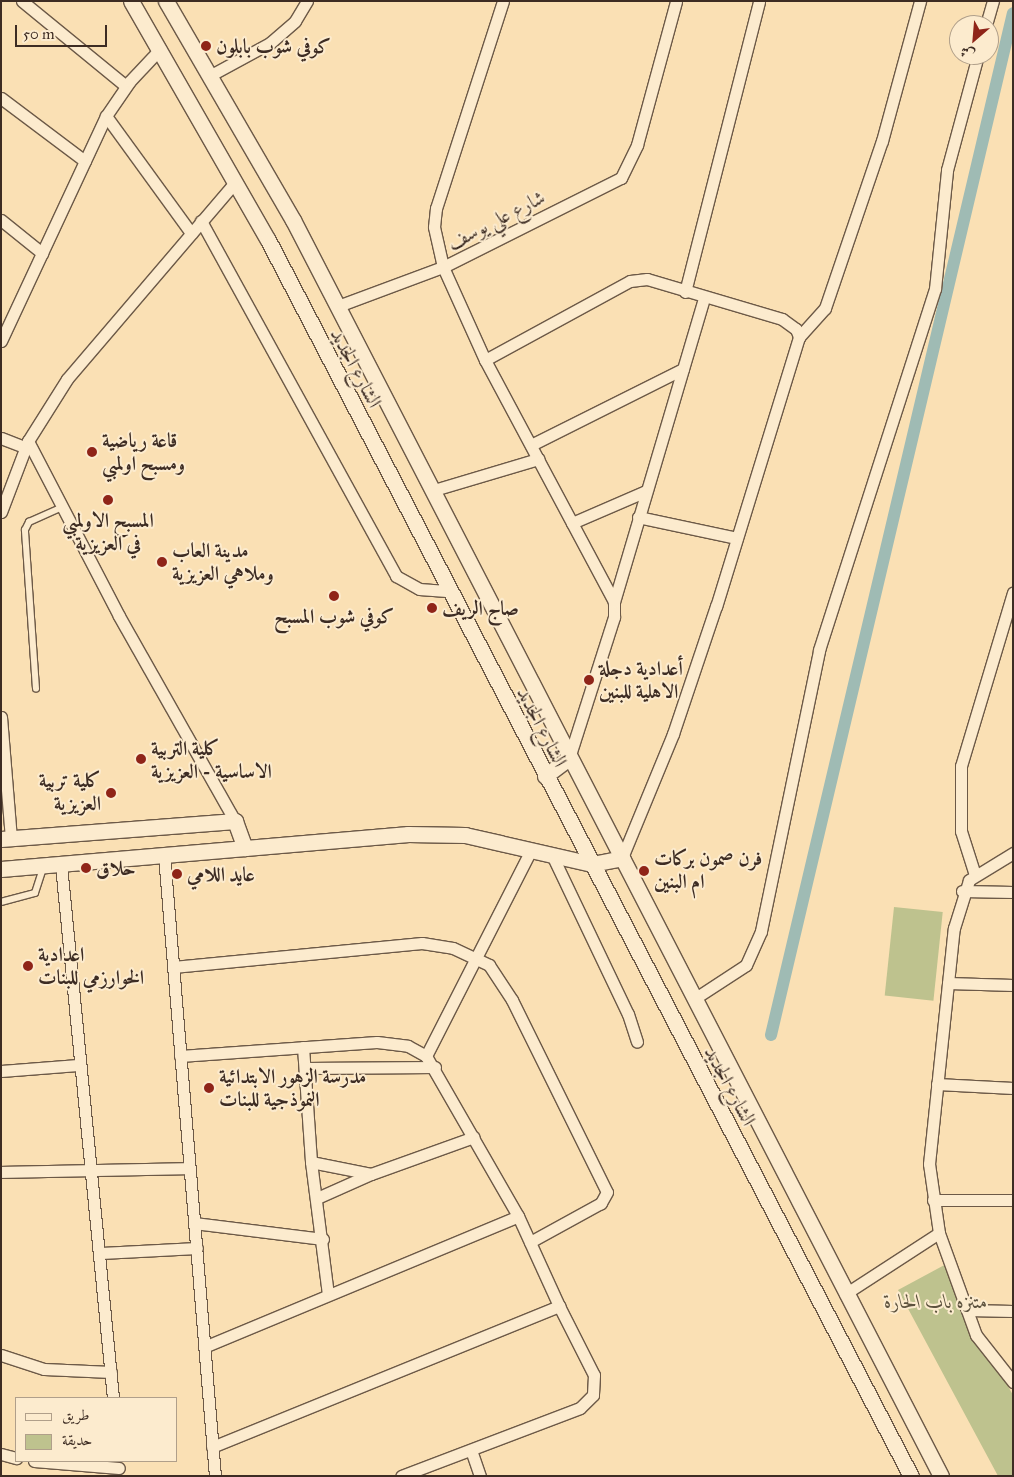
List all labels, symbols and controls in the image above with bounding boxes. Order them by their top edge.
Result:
scale bar [18,15,110,47]
north arrow [949,15,999,65]
text: 50 m [23,25,55,43]
place label: كوفي شوب بابلون [216,34,331,58]
marker: كوفي شوب بابلون [200,40,212,52]
text: ش [957,42,977,64]
street label: شارع علي يوسف [443,185,549,255]
street label: الشارع الجديد [325,324,387,412]
place label: قاعة رياضية ومسبح اولمبي [102,429,185,476]
marker: قاعة رياضية ومسبح اولمبي [86,446,98,458]
marker: المسبح الاولمبي في العزيزية [102,494,114,506]
place label: المسبح الاولمبي في العزيزية [62,508,154,555]
place label: مدينة العاب وملاهي العزيزية [172,538,274,585]
marker: مدينة العاب وملاهي العزيزية [156,556,168,568]
marker: كوفي شوب المسبح [328,590,340,602]
place label: صاج الريف [442,596,519,620]
marker: صاج الريف [426,602,438,614]
place label: كوفي شوب المسبح [274,604,394,628]
place label: أعدادية دجلة الاهلية للبنين [599,656,683,703]
marker: أعدادية دجلة الاهلية للبنين [583,674,595,686]
street label: الشارع الجديد [512,683,572,771]
place label: كلية التربية الاساسية - العزيزية [151,736,272,783]
marker: كلية التربية الاساسية - العزيزية [135,753,147,765]
place label: كلية تربية العزيزية [39,769,101,816]
marker: كلية تربية العزيزية [105,787,117,799]
place label: فرن صمون بركات ام البنين [654,847,762,894]
place label: حلاق [96,856,136,880]
marker: حلاق [80,862,92,874]
place label: عايد اللامي [187,862,255,886]
marker: فرن صمون بركات ام البنين [638,865,650,877]
marker: عايد اللامي [171,868,183,880]
place label: اعدادية الخوارزمي للبنات [38,942,144,989]
marker: اعدادية الخوارزمي للبنات [22,960,34,972]
street label: الشارع الجديد [699,1042,761,1130]
place label: مدرسة الزهور الابتدائية النموذجية للبنات [219,1064,366,1111]
marker: مدرسة الزهور الابتدائية النموذجية للبنات [203,1082,215,1094]
park label: متنزه باب الحارة [884,1289,988,1313]
legend [15,1397,178,1462]
text: طريق [62,1406,89,1424]
text: حديقة [62,1431,92,1449]

